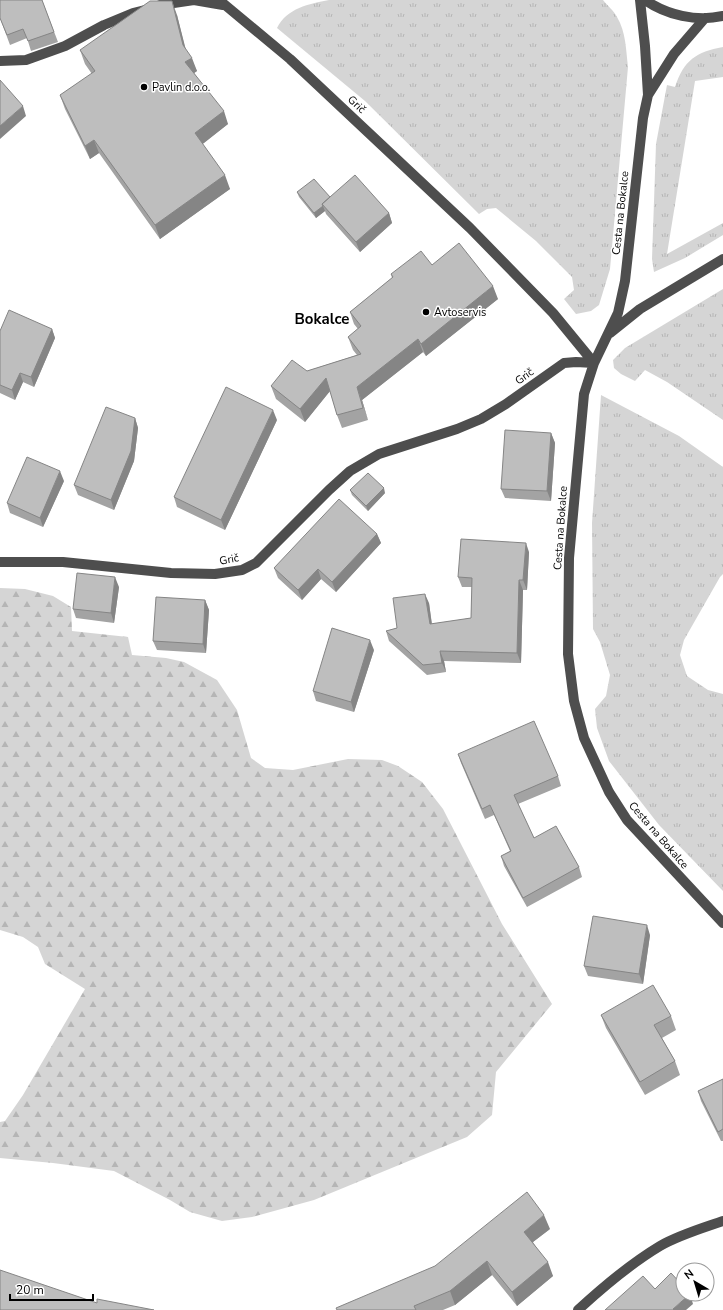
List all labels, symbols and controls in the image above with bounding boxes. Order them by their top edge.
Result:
place label: Pavlin d.o.o. [152,80,210,95]
marker: Pavlin d.o.o. [139,82,149,92]
street label: Grič [344,92,369,117]
street label: Cesta na Bokalce [609,170,632,256]
place label: Avtoservis [434,305,486,320]
marker: Avtoservis [421,307,431,317]
district label: Bokalce [295,309,349,329]
street label: Grič [512,365,537,388]
street label: Cesta na Bokalce [550,485,571,571]
street label: Grič [218,550,240,569]
street label: Cesta na Bokalce [625,799,692,872]
north arrow [675,1262,715,1302]
text: N [681,1266,697,1283]
scale bar [10,1276,93,1302]
text: 20 m [16,1282,44,1298]

